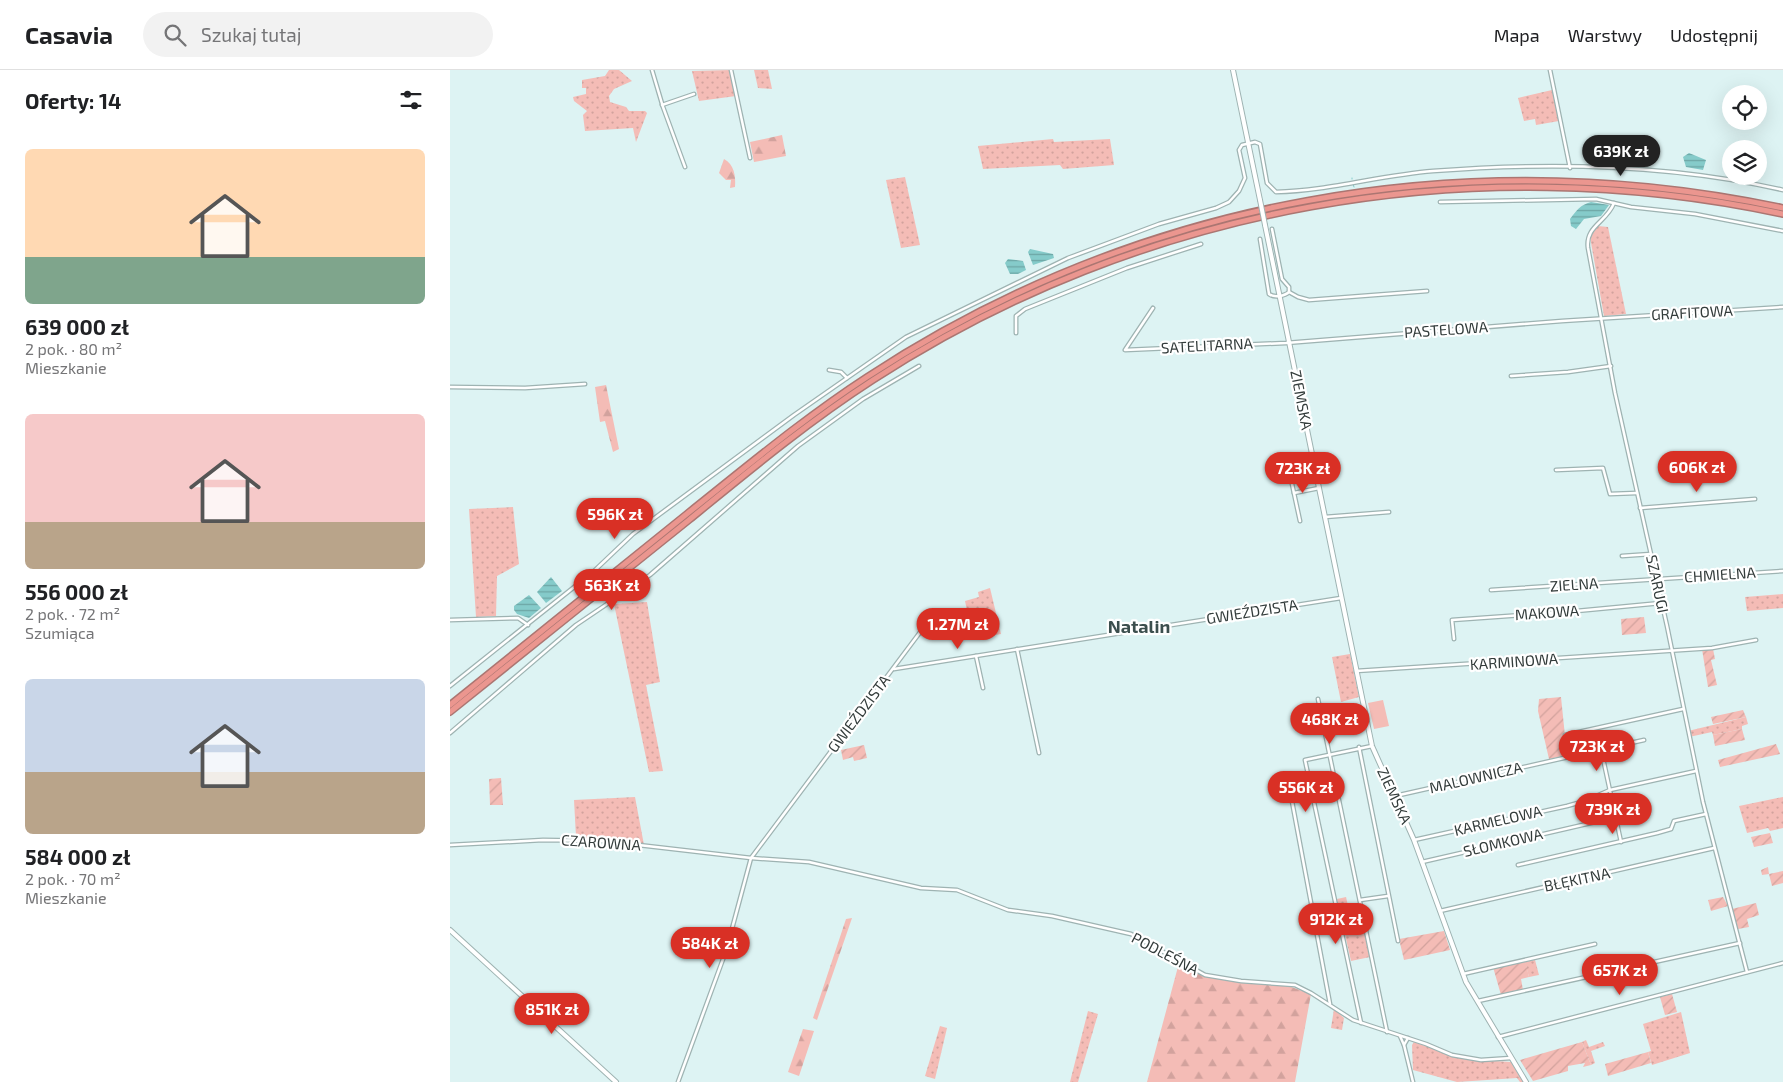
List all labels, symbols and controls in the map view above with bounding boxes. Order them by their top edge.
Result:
search box [143,12,493,57]
text: Casavia [25,20,113,49]
icon: search [161,21,189,49]
text: Szukaj tutaj [201,23,301,46]
text: Mapa [1494,24,1540,46]
text: Warstwy [1568,24,1642,46]
text: Udostępnij [1670,24,1758,46]
map controls [1722,85,1767,185]
button: locate [1722,85,1767,130]
icon: filters [397,86,425,114]
text: Oferty: 14 [25,88,122,113]
pin: 639K zł [1575,134,1667,177]
button: layers [1722,140,1767,185]
text: 639K zł [1593,141,1649,160]
icon: home [180,181,270,271]
street label: GRAFITOWA [1651,301,1734,323]
text: 639 000 zł [25,314,129,339]
street label: PASTELOWA [1403,317,1489,341]
street label: SATELITARNA [1161,334,1254,356]
text: 2 pok. · 80 m² [25,339,122,358]
text: Mieszkanie [25,358,107,377]
street label: ZIEMSKA [1287,368,1317,432]
icon: home [180,446,270,536]
pin: 606K zł [1651,450,1743,493]
pin: 723K zł [1257,452,1349,494]
text: 606K zł [1669,457,1725,476]
text: 723K zł [1276,458,1330,477]
pin: 596K zł [569,498,661,540]
text: 596K zł [587,504,643,523]
street label: SZARUGI [1643,553,1673,614]
street label: CHMIELNA [1684,562,1757,585]
pin: 563K zł [566,568,658,611]
street label: ZIELNA [1549,573,1599,595]
text: 563K zł [585,575,639,594]
text: 556 000 zł [25,579,128,604]
street label: GWIEŹDZISTA [1205,595,1300,627]
street label: MAKOWA [1514,601,1580,623]
text: 2 pok. · 72 m² [25,604,120,623]
pin: 1.27M zł [906,608,1010,650]
text: 1.27M zł [928,614,988,633]
district label: Natalin [1108,615,1170,637]
text: Szumiąca [25,623,95,642]
street label: KARMINOWA [1469,649,1559,673]
street label: GWIEŹDZISTA [823,671,894,756]
pin: 468K zł [1284,702,1376,745]
text: 468K zł [1301,709,1359,728]
icon: home [180,711,270,801]
pin: 723K zł [1551,730,1643,772]
text: 723K zł [1570,736,1624,755]
street label: MALOWNICZA [1427,757,1525,796]
street label: ZIEMSKA [1374,764,1416,827]
pin: 556K zł [1260,770,1352,813]
text: 556K zł [1279,777,1333,796]
pin: 739K zł [1567,792,1659,835]
text: 739K zł [1586,799,1640,818]
street label: KARMELOWA [1452,801,1544,839]
street label: SŁOMKOWA [1461,824,1545,860]
street label: CZAROWNA [561,830,642,854]
text: 584 000 zł [25,844,130,869]
street label: BŁĘKITNA [1542,863,1612,895]
text: 2 pok. · 70 m² [25,869,121,888]
text: Mieszkanie [25,888,107,907]
pin: 912K zł [1290,902,1382,945]
text: 912K zł [1309,909,1363,928]
pin: 584K zł [664,926,756,969]
street label: PODLEŚNA [1129,928,1203,979]
text: 584K zł [682,933,738,952]
pin: 657K zł [1574,954,1666,996]
text: 657K zł [1593,960,1647,979]
pin: 851K zł [506,992,598,1035]
text: 851K zł [525,999,579,1018]

